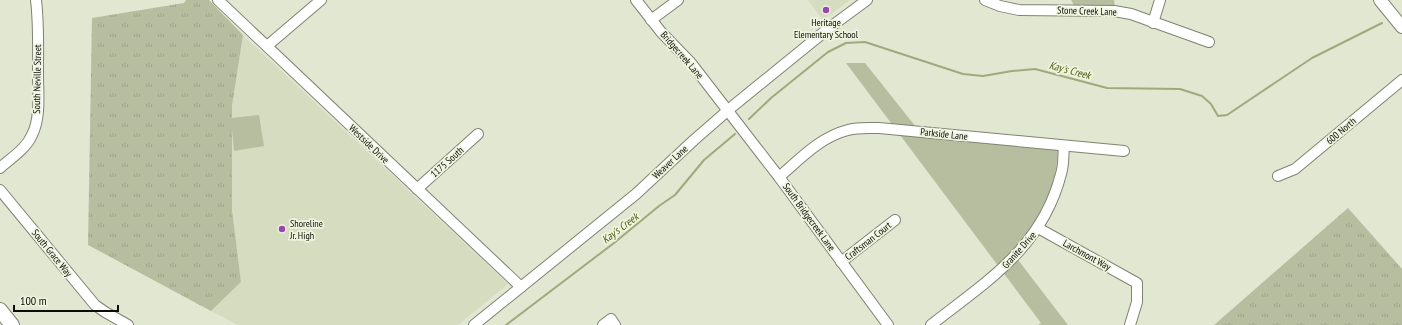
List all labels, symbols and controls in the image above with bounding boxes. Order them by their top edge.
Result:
street label: Stone Creek Lane [1057,3,1117,19]
marker: Heritage Elementary School [821,5,831,15]
place label: Heritage Elementary School [794,16,859,41]
street label: Bridgecreek Lane [658,28,706,82]
street label: South Neville Street [30,44,44,114]
water label: Kay's Creek [1048,58,1094,83]
street label: 600 North [1323,115,1359,147]
street label: Westside Drive [346,122,392,166]
street label: Parkside Lane [920,125,968,143]
street label: Weaver Lane [650,142,690,182]
street label: 1175 South [428,144,466,180]
street label: South Bridgecreek Lane [780,180,838,254]
water label: Kay's Creek [599,209,643,246]
place label: Shoreline Jr. High [289,217,323,242]
street label: Craftsman Court [842,219,894,263]
marker: Shoreline Jr. High [277,224,287,234]
street label: South Grace Way [29,227,75,280]
street label: Granite Drive [999,229,1039,271]
street label: Larchmont Way [1061,237,1113,274]
scale bar [14,287,118,313]
text: 100 m [20,293,47,308]

